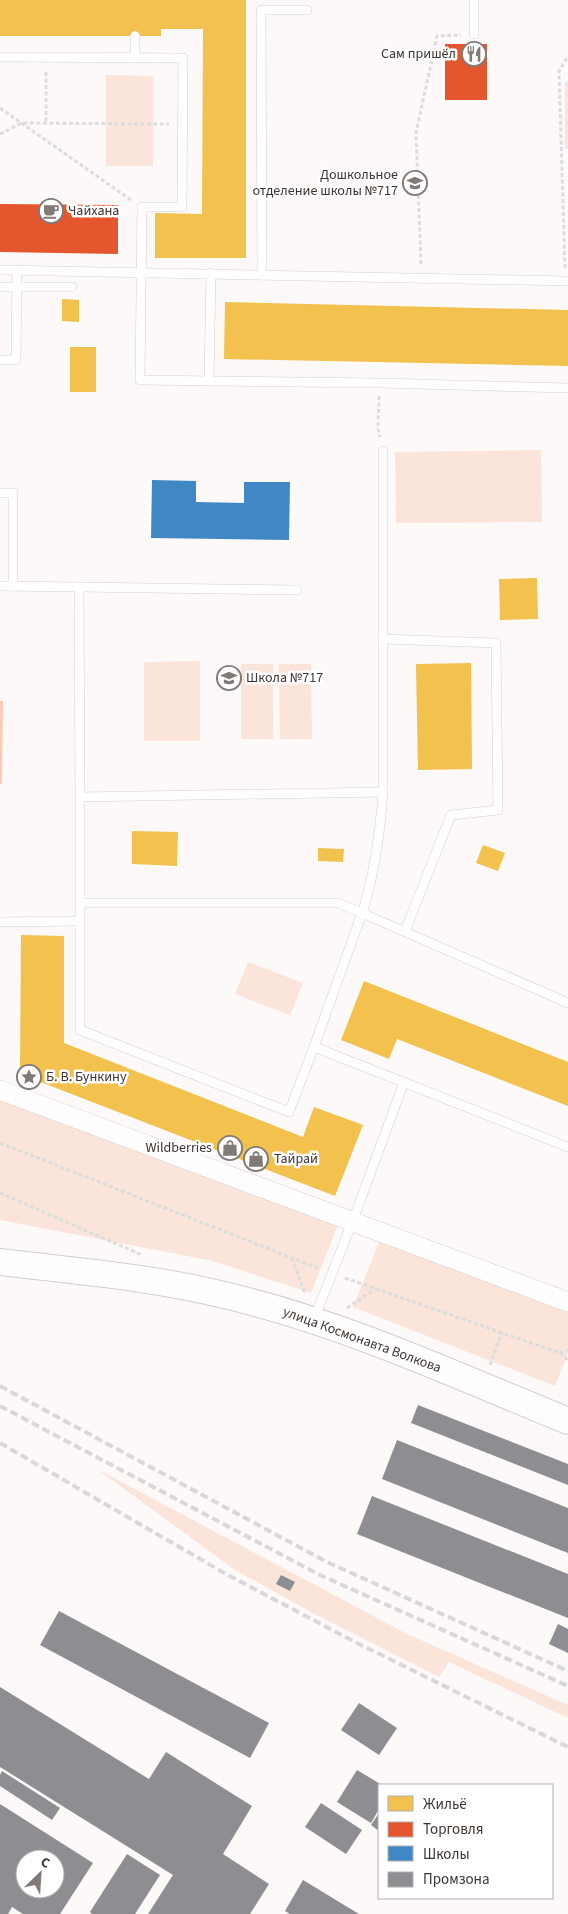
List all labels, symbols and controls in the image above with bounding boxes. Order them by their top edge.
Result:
restaurant icon: Сам пришёл [461,41,487,67]
place label: Сам пришёл [381,44,456,64]
place label: Дошкольное отделение школы №717 [253,165,398,201]
school or university icon: Дошкольное отделение школы №717 [402,170,428,196]
cafe icon: Чайхана [38,198,64,224]
place label: Чайхана [68,201,119,221]
school or university icon: Школа №717 [216,665,242,691]
place label: Школа №717 [246,668,323,688]
place icon: Б. В. Бункину [16,1064,42,1090]
place label: Б. В. Бункину [46,1067,127,1087]
shop icon: Wildberries [217,1135,243,1161]
place label: Wildberries [146,1138,212,1158]
shop icon: Тайрай [243,1146,269,1172]
place label: Тайрай [274,1149,318,1169]
street label: улица Космонавта Волкова [280,1302,444,1378]
legend [378,1784,553,1899]
text: Жильё [423,1794,467,1815]
text: Торговля [423,1819,483,1840]
text: Школы [423,1844,470,1865]
north arrow [15,1849,65,1899]
text: С [37,1852,53,1874]
text: Промзона [423,1869,490,1890]

